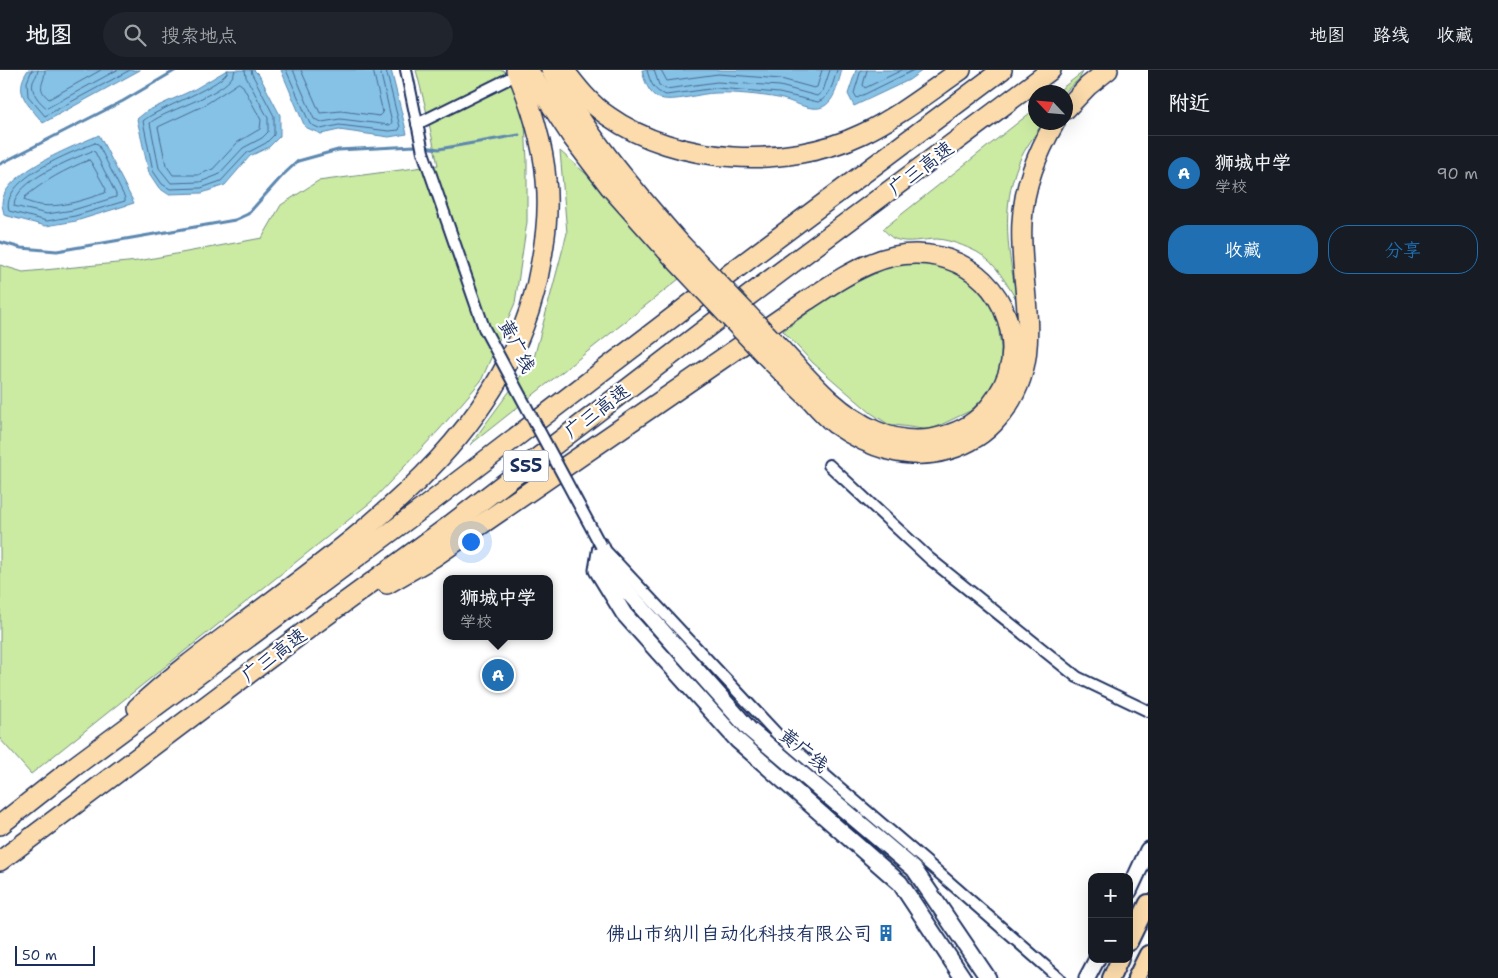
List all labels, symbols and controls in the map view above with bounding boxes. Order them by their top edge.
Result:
search box [103,12,453,57]
text: 地图 [25,19,73,51]
icon: search [121,21,149,49]
text: 搜索地点 [161,23,237,48]
text: 地图 [1309,23,1345,47]
text: 路线 [1373,23,1409,47]
text: 收藏 [1437,23,1473,47]
north arrow [1028,85,1073,130]
text: 附近 [1168,89,1210,117]
street label: 广三高速 [883,135,959,201]
text: 狮城中学 [1215,150,1291,175]
text: A [1178,163,1190,184]
text: 90 m [1437,163,1478,184]
text: 学校 [1215,176,1247,197]
button: 收藏 [1168,225,1318,274]
button: 分享 [1328,225,1478,274]
street label: 黄广线 [493,315,541,377]
street label: 广三高速 [559,378,635,444]
road number: S55 [504,451,548,482]
your location [458,529,484,555]
popup [443,575,553,640]
text: 狮城中学 [460,585,536,610]
text: 学校 [460,611,492,632]
street label: 广三高速 [236,622,312,688]
pin: A [482,656,514,694]
street label: 黄广线 [774,722,834,778]
map controls [1088,873,1133,963]
button: + [1088,873,1133,918]
button: − [1088,918,1133,963]
place label: 佛山市纳川自动化科技有限公司 [606,921,872,946]
building icon: 佛山市纳川自动化科技有限公司 [876,923,896,943]
scale bar [15,943,95,966]
text: 50 m [22,946,57,964]

